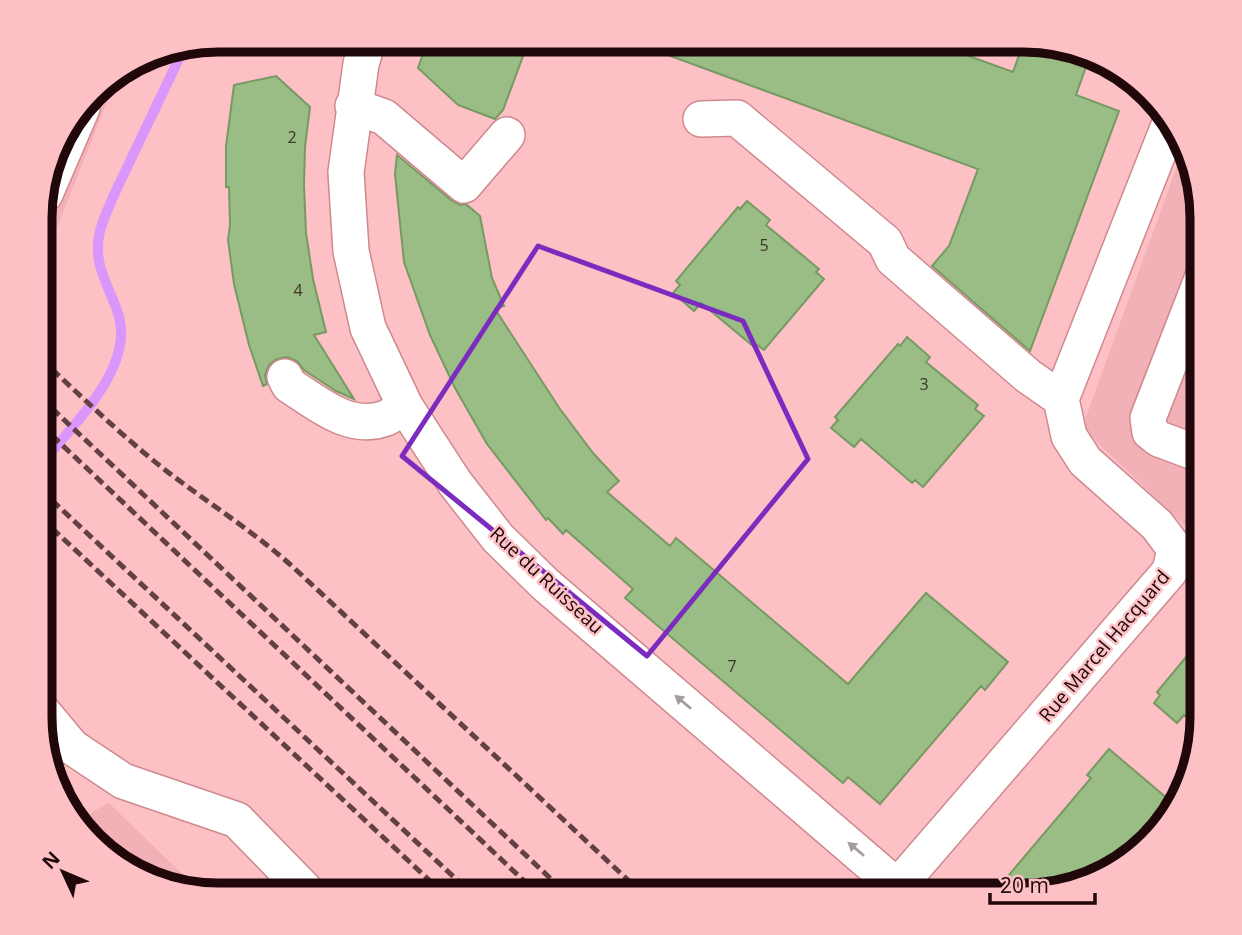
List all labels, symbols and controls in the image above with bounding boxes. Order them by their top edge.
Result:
house number: 2 [287,126,297,148]
house number: 5 [759,234,769,256]
house number: 4 [293,279,303,301]
house number: 3 [919,373,929,395]
street label: Rue du Ruisseau [485,521,609,639]
street label: Rue Marcel Hacquard [1033,565,1175,727]
house number: 7 [727,655,737,677]
one-way arrow [674,694,692,710]
north arrow [28,837,98,907]
one-way arrow [848,842,865,857]
text: N [36,846,65,875]
scale bar [990,862,1095,906]
text: 20 m [1000,871,1049,899]

